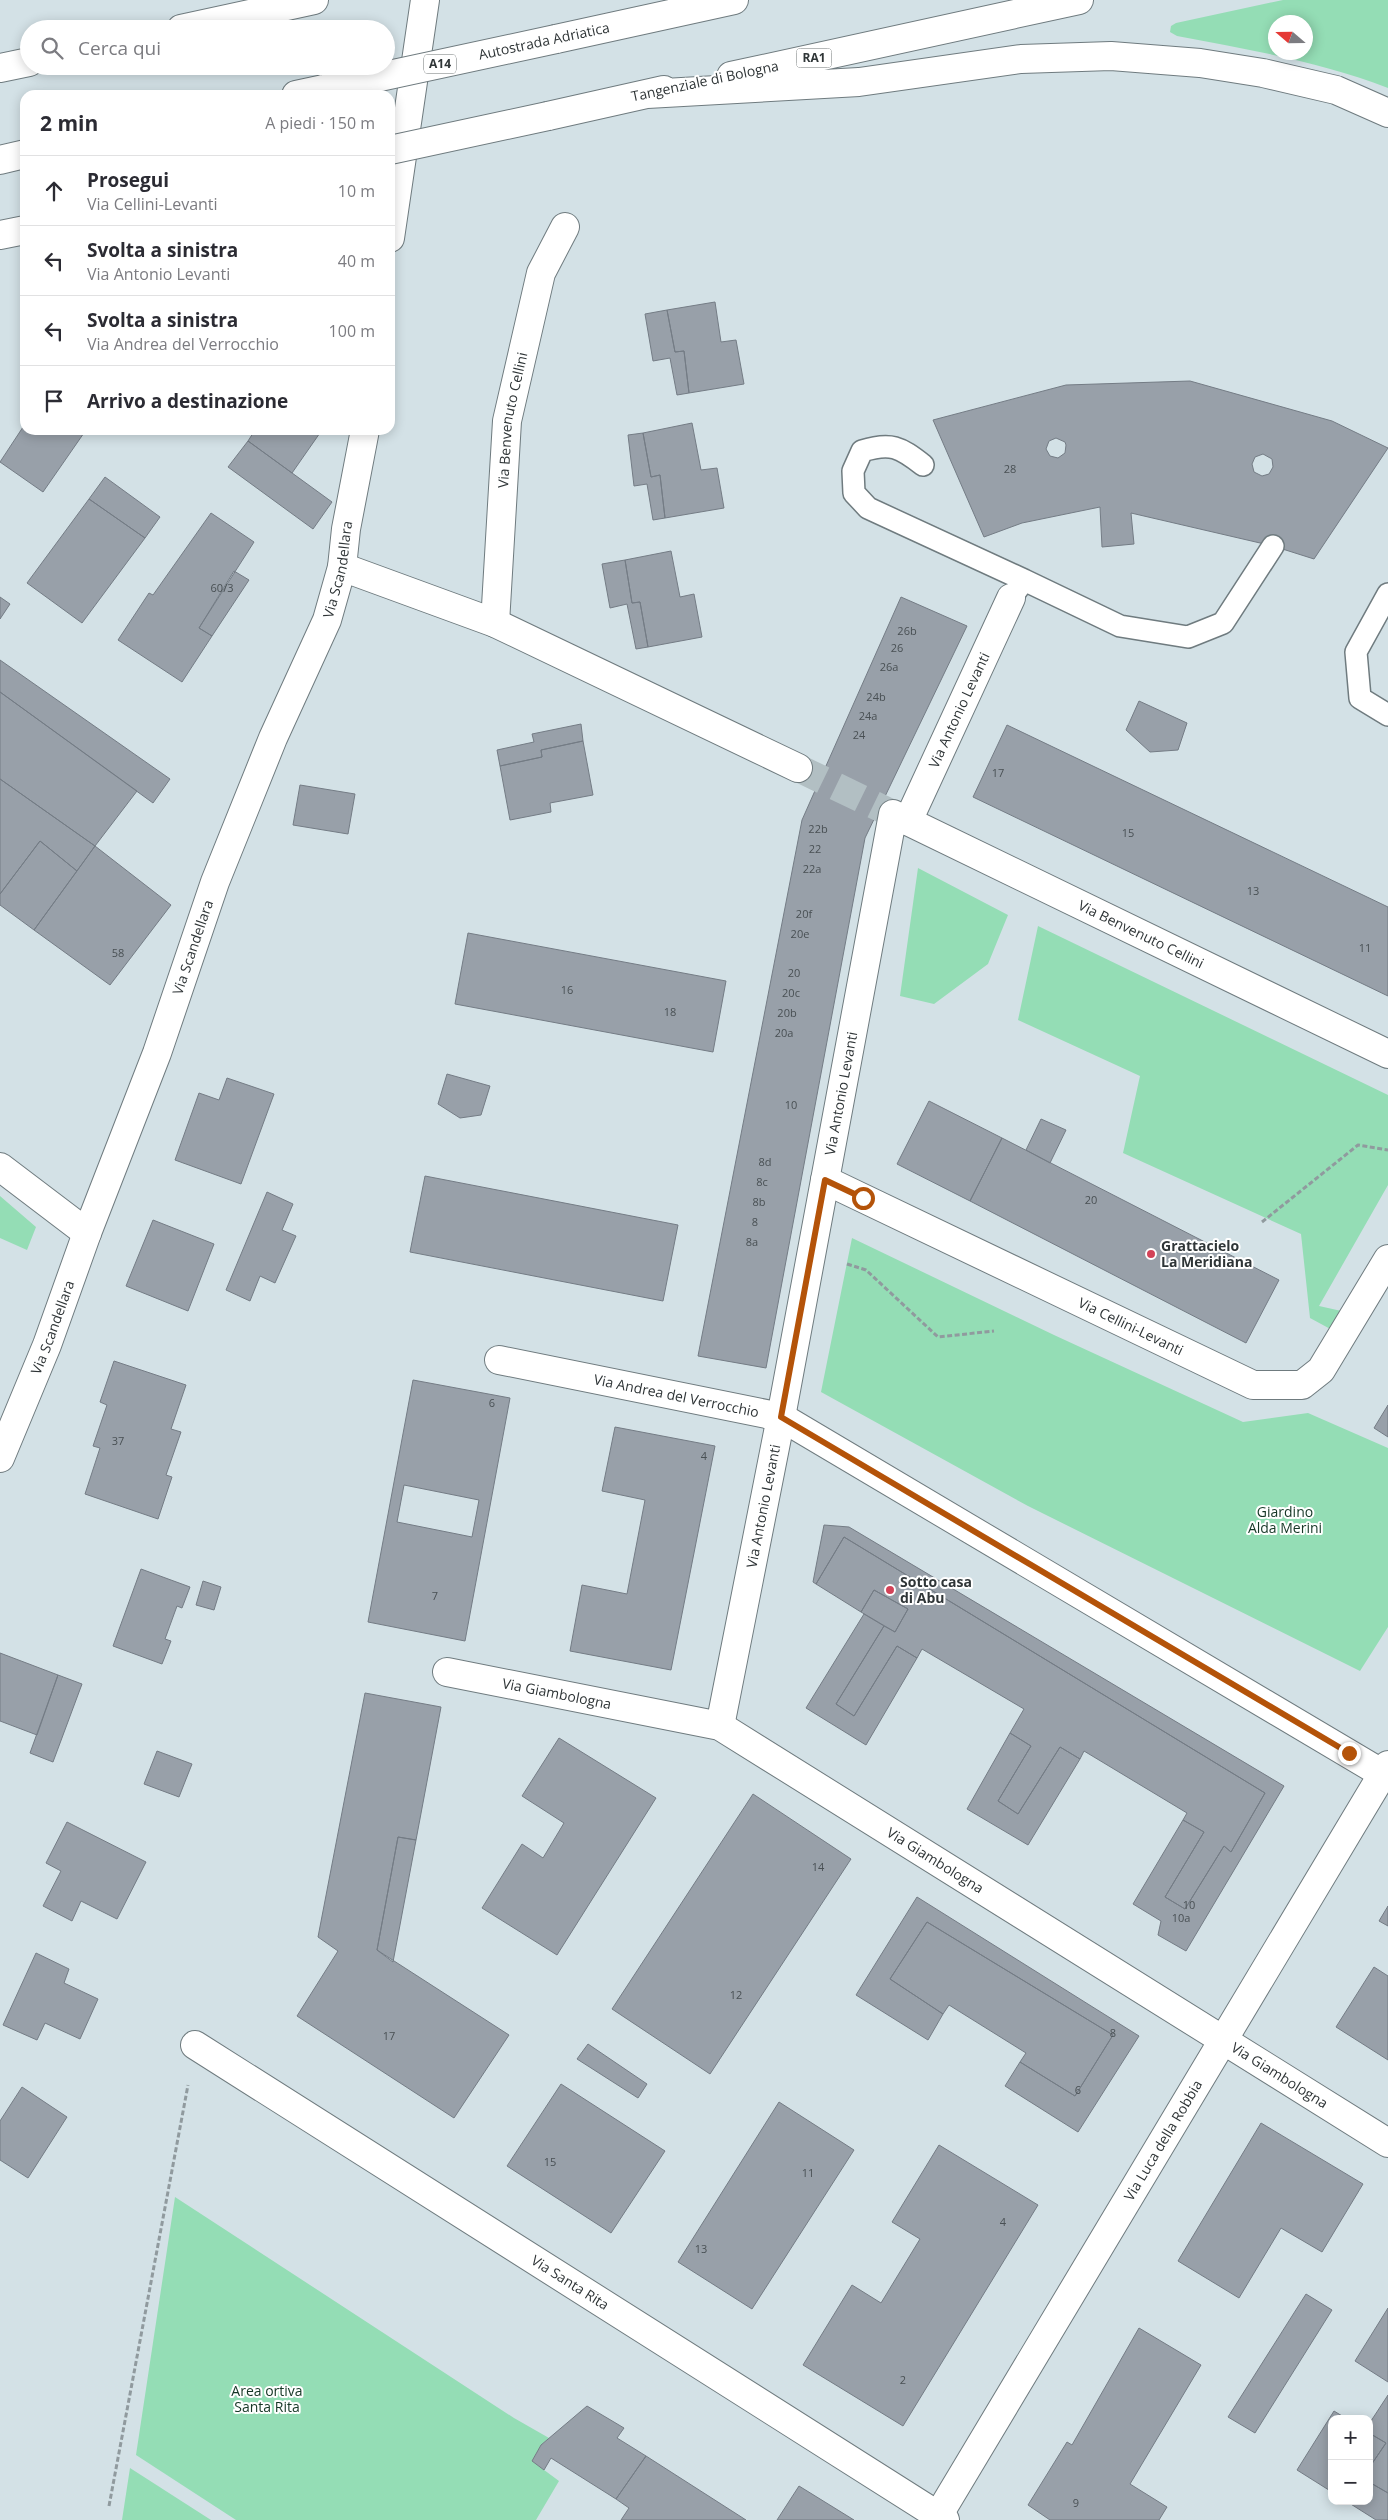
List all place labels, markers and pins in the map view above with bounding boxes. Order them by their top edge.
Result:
place label: Grattacielo La Meridiana [1161,1236,1252,1271]
marker: Grattacielo La Meridiana [1145,1248,1157,1260]
place label: Sotto casa di Abu [900,1572,972,1607]
marker: Sotto casa di Abu [884,1584,896,1596]

